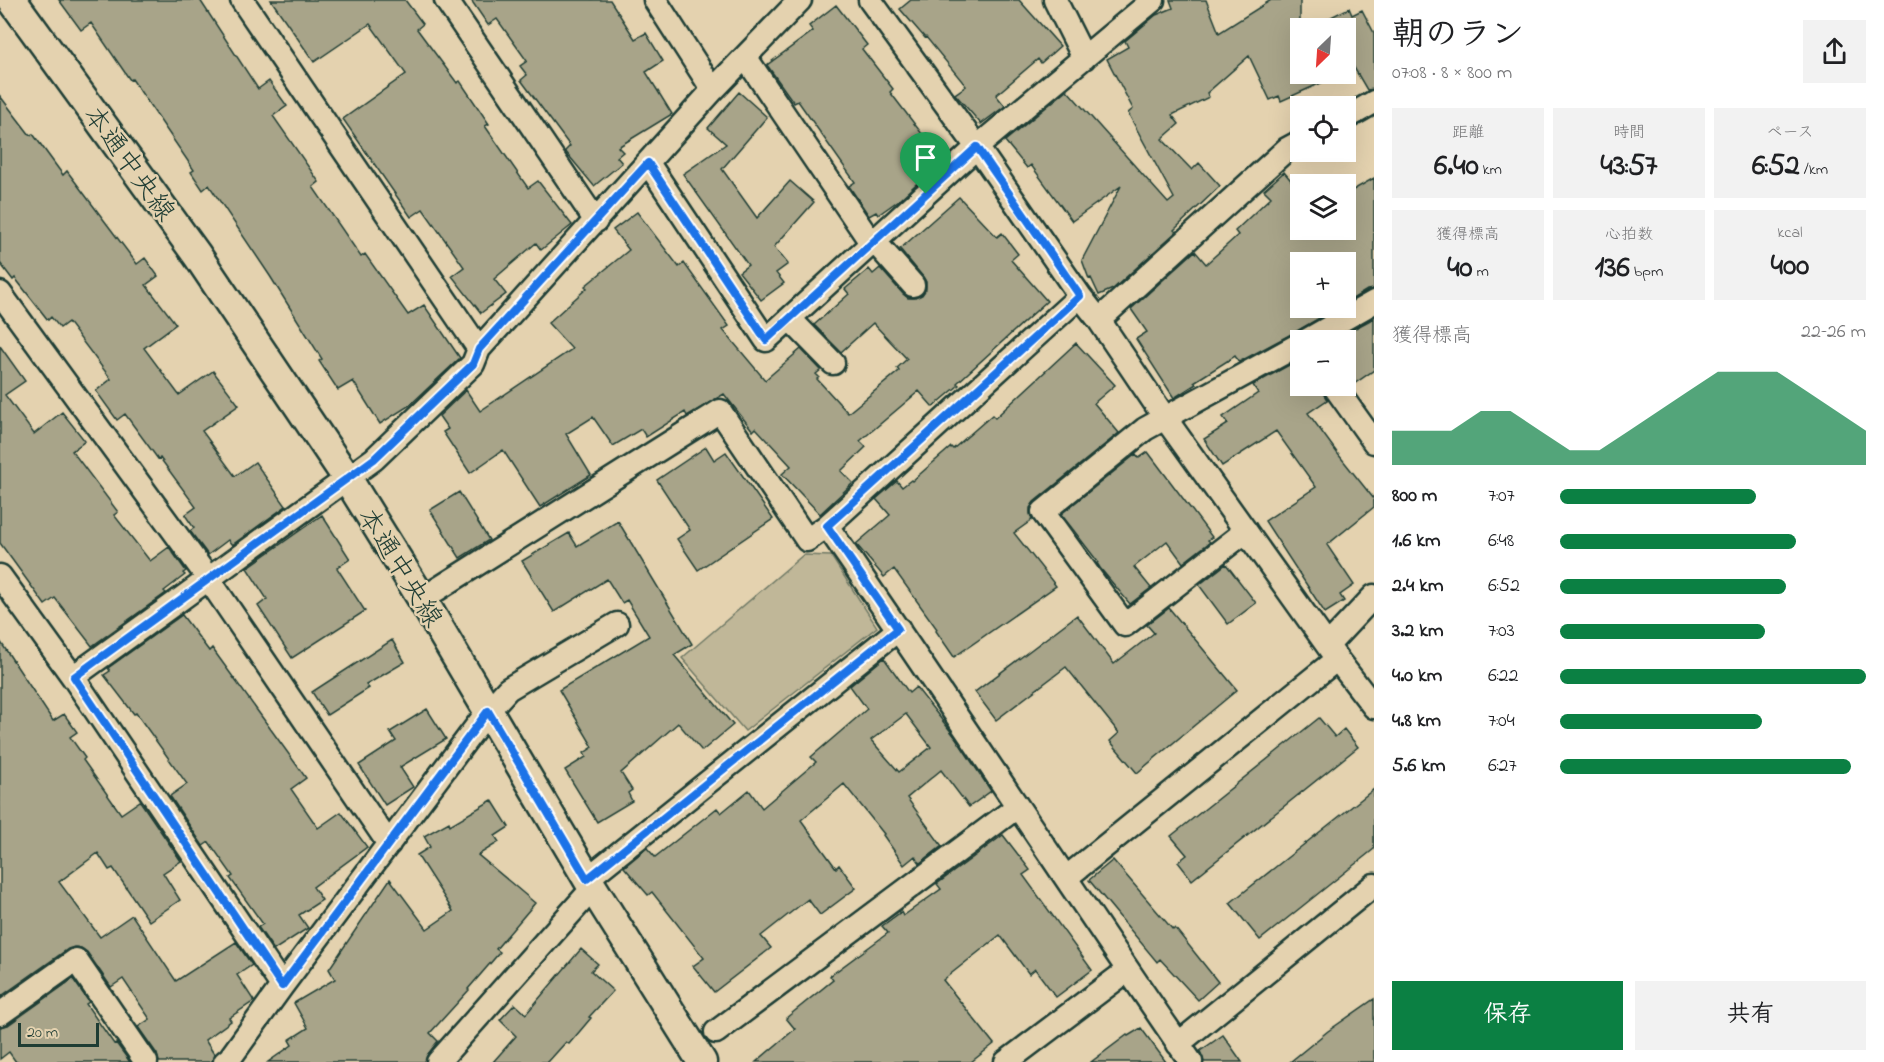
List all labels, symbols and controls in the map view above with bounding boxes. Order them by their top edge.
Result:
text: 朝のラン [1392,12,1524,60]
north arrow [1290,18,1356,84]
map controls [1290,18,1356,396]
button: share [1803,20,1866,83]
text: 07:08 · 8 × 800 m [1392,59,1512,88]
button: locate [1290,96,1356,162]
street label: 本通中央線 [73,98,183,231]
text: 距離 [1452,121,1484,145]
text: 時間 [1613,121,1645,145]
text: ペース [1766,121,1814,145]
pin [900,132,951,194]
icon: arrive [909,141,942,174]
text: 6.40 [1434,145,1479,189]
text: 43:57 [1601,145,1657,189]
text: 6:52 [1752,145,1800,189]
text: km [1479,158,1502,182]
text: /km [1800,158,1828,182]
button: layers [1290,174,1356,240]
text: kcal [1777,221,1803,245]
text: 獲得標高 [1436,223,1500,247]
text: 心拍数 [1605,223,1653,247]
text: 400 [1771,245,1809,289]
text: 40 [1447,247,1472,291]
text: 136 [1595,247,1630,291]
button: + [1290,252,1356,318]
text: m [1472,260,1489,284]
text: bpm [1630,260,1663,284]
text: 22–26 m [1801,318,1866,347]
text: 獲得標高 [1392,322,1472,351]
button: − [1290,330,1356,396]
text: 800 m [1392,482,1437,511]
text: 7:07 [1488,482,1515,511]
street label: 本通中央線 [347,501,451,636]
text: 1.6 km [1392,527,1441,556]
text: 6:48 [1488,527,1514,556]
text: 2.4 km [1392,572,1444,601]
text: 6:52 [1488,572,1520,601]
text: 3.2 km [1392,617,1444,646]
text: 7:03 [1488,617,1515,646]
text: 4.0 km [1392,662,1442,691]
text: 6:22 [1488,662,1518,691]
text: 4.8 km [1392,707,1441,736]
text: 7:04 [1488,707,1515,736]
text: 5.6 km [1392,752,1446,781]
text: 6:27 [1488,752,1517,781]
button: 保存 [1392,981,1623,1050]
button: 共有 [1635,981,1866,1050]
scale bar [18,1020,99,1048]
text: 20 m [27,1021,58,1045]

